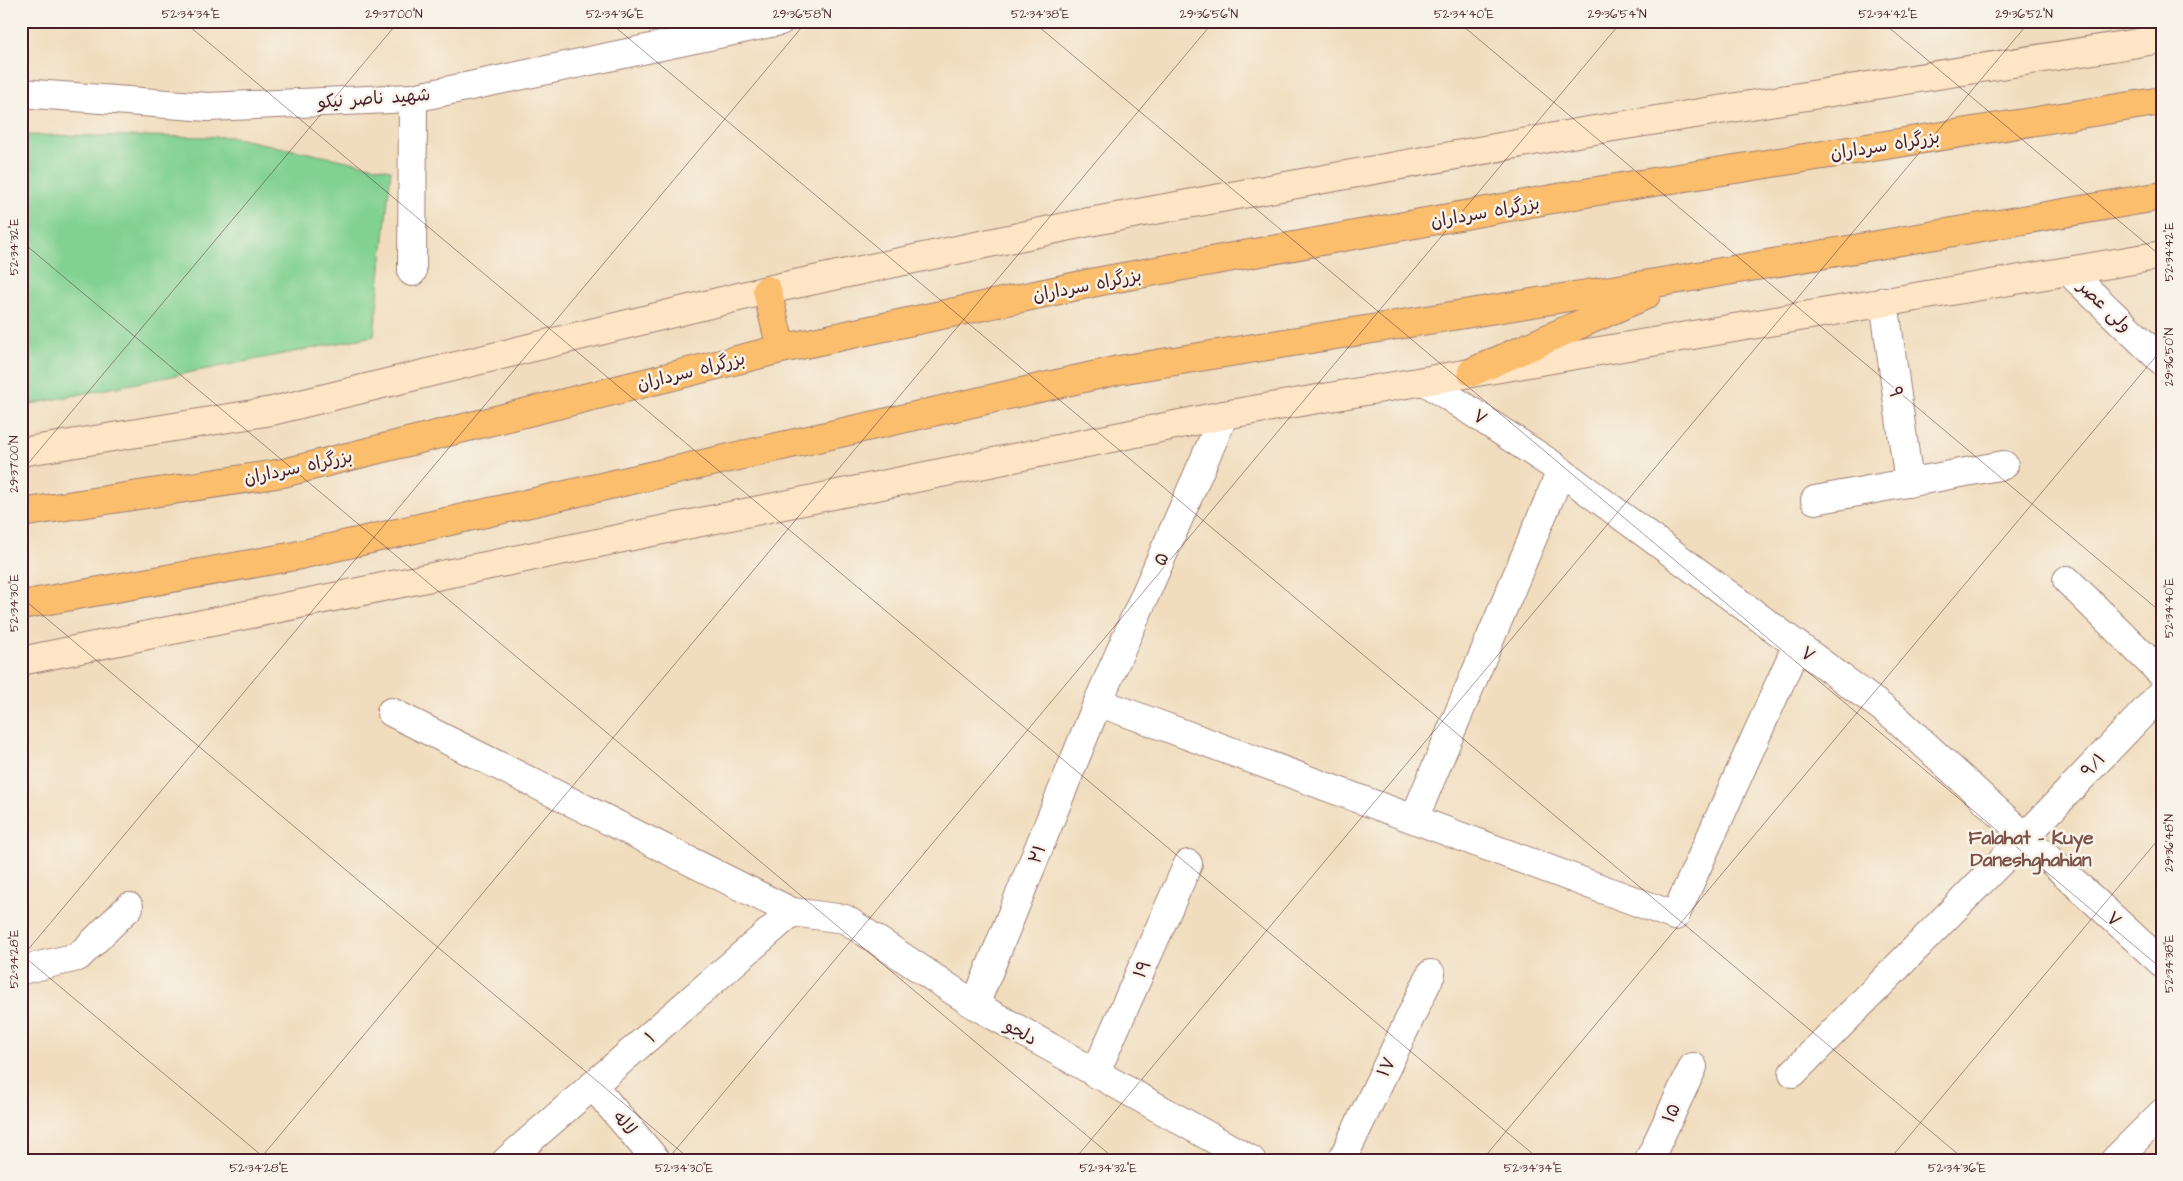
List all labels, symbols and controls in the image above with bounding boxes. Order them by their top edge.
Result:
text: 52°34'34"E [162,6,220,23]
text: 29°37'00"N [365,6,423,23]
text: 52°34'36"E [586,6,644,23]
text: 29°36'58"N [773,6,832,23]
text: 52°34'38"E [1011,6,1069,23]
text: 29°36'56"N [1180,6,1239,23]
text: 52°34'40"E [1434,6,1494,23]
text: 29°36'54"N [1588,6,1647,23]
text: 52°34'42"E [1858,6,1918,23]
text: 29°36'52"N [1995,6,2053,23]
street label: شهید ناصر نیکو [315,82,431,115]
street label: بزرگراه سرداران [1829,125,1942,166]
street label: بزرگراه سرداران [1429,191,1542,234]
text: 52°34'32"E [6,218,23,276]
text: 52°34'42"E [2161,222,2178,282]
street label: بزرگراه سرداران [1030,263,1144,308]
street label: ولی عصر [2071,273,2137,338]
text: 29°36'50"N [2161,327,2178,386]
street label: بزرگراه سرداران [634,346,748,397]
street label: ۹ [1882,385,1909,399]
street label: ۷ [1468,403,1492,431]
text: 29°37'00"N [6,435,23,493]
street label: بزرگراه سرداران [241,444,355,491]
street label: ۵ [1148,548,1175,570]
text: 52°34'30"E [6,574,23,632]
text: 52°34'40"E [2161,578,2178,638]
street label: ۷ [1795,641,1820,668]
street label: ۹/۱ [2075,747,2111,783]
text: 29°36'48"N [2161,813,2178,872]
district label: Falahat - Kuye Daneshghahian [1968,825,2094,875]
street label: ۲۱ [1022,841,1053,868]
street label: ۷ [2100,906,2127,933]
text: 52°34'28"E [6,930,23,988]
text: 52°34'38"E [2161,935,2178,993]
street label: ۱۹ [1127,956,1158,982]
street label: دلجو [999,1013,1042,1052]
street label: ۱ [640,1026,661,1049]
street label: ۱۷ [1371,1053,1402,1081]
street label: ۱۵ [1656,1099,1687,1127]
street label: لاله [607,1106,642,1141]
text: 52°34'28"E [230,1160,288,1177]
text: 52°34'30"E [655,1160,713,1177]
text: 52°34'32"E [1079,1160,1137,1177]
text: 52°34'34"E [1504,1160,1562,1177]
text: 52°34'36"E [1928,1160,1986,1177]

